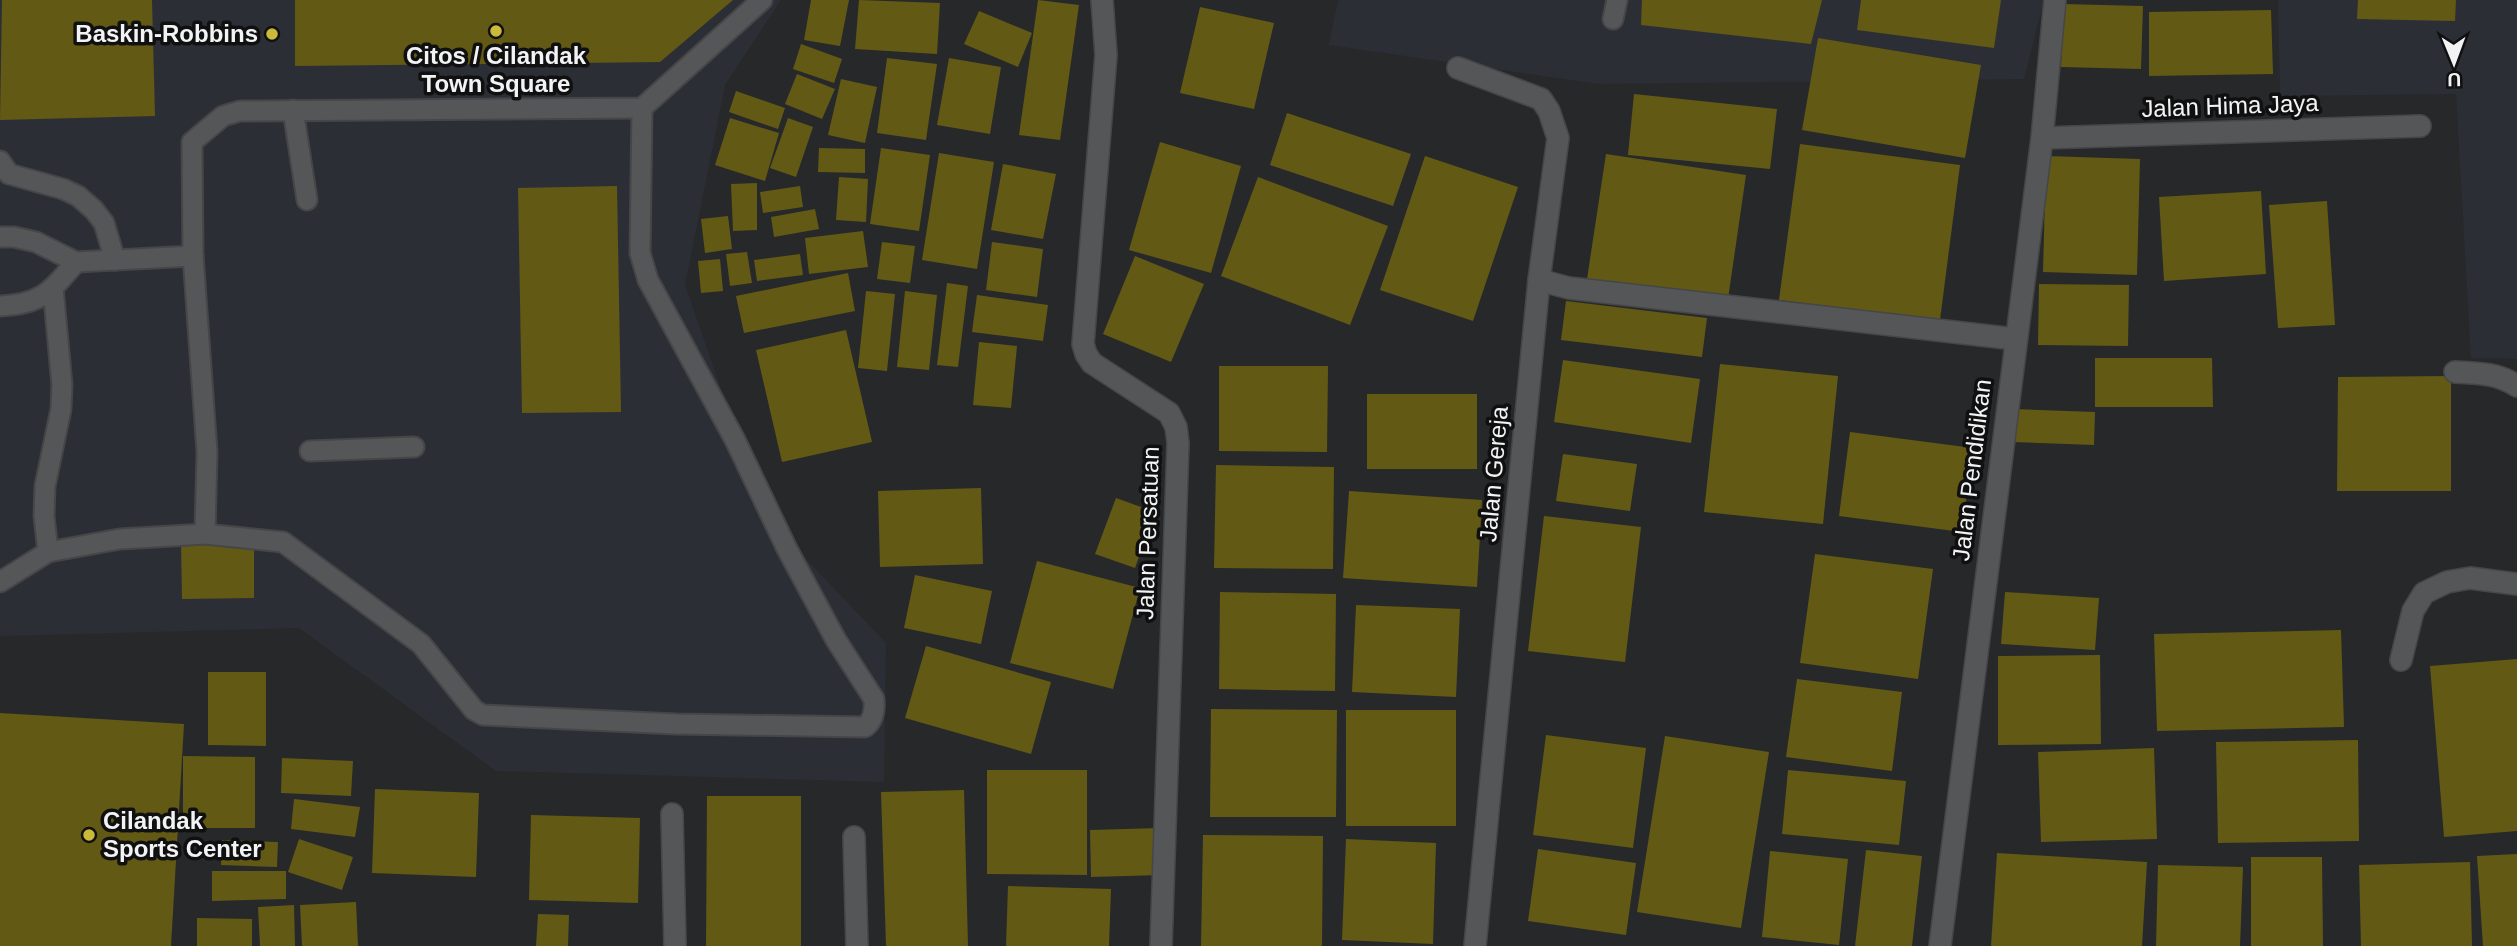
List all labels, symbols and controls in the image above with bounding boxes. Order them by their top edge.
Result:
place label: Baskin-Robbins [75,20,258,47]
marker: Citos / Cilandak Town Square [488,23,504,39]
marker: Baskin-Robbins [264,26,280,42]
north arrow [2419,28,2489,98]
place label: Citos / Cilandak Town Square [406,42,587,97]
text: U [2447,69,2461,90]
street label: Jalan Hima Jaya [2141,89,2320,122]
street label: Jalan Pendidikan [1947,378,1996,562]
street label: Jalan Gereja [1474,404,1513,543]
street label: Jalan Persatuan [1131,446,1164,620]
place label: Cilandak Sports Center [103,807,262,862]
marker: Cilandak Sports Center [81,827,97,843]

